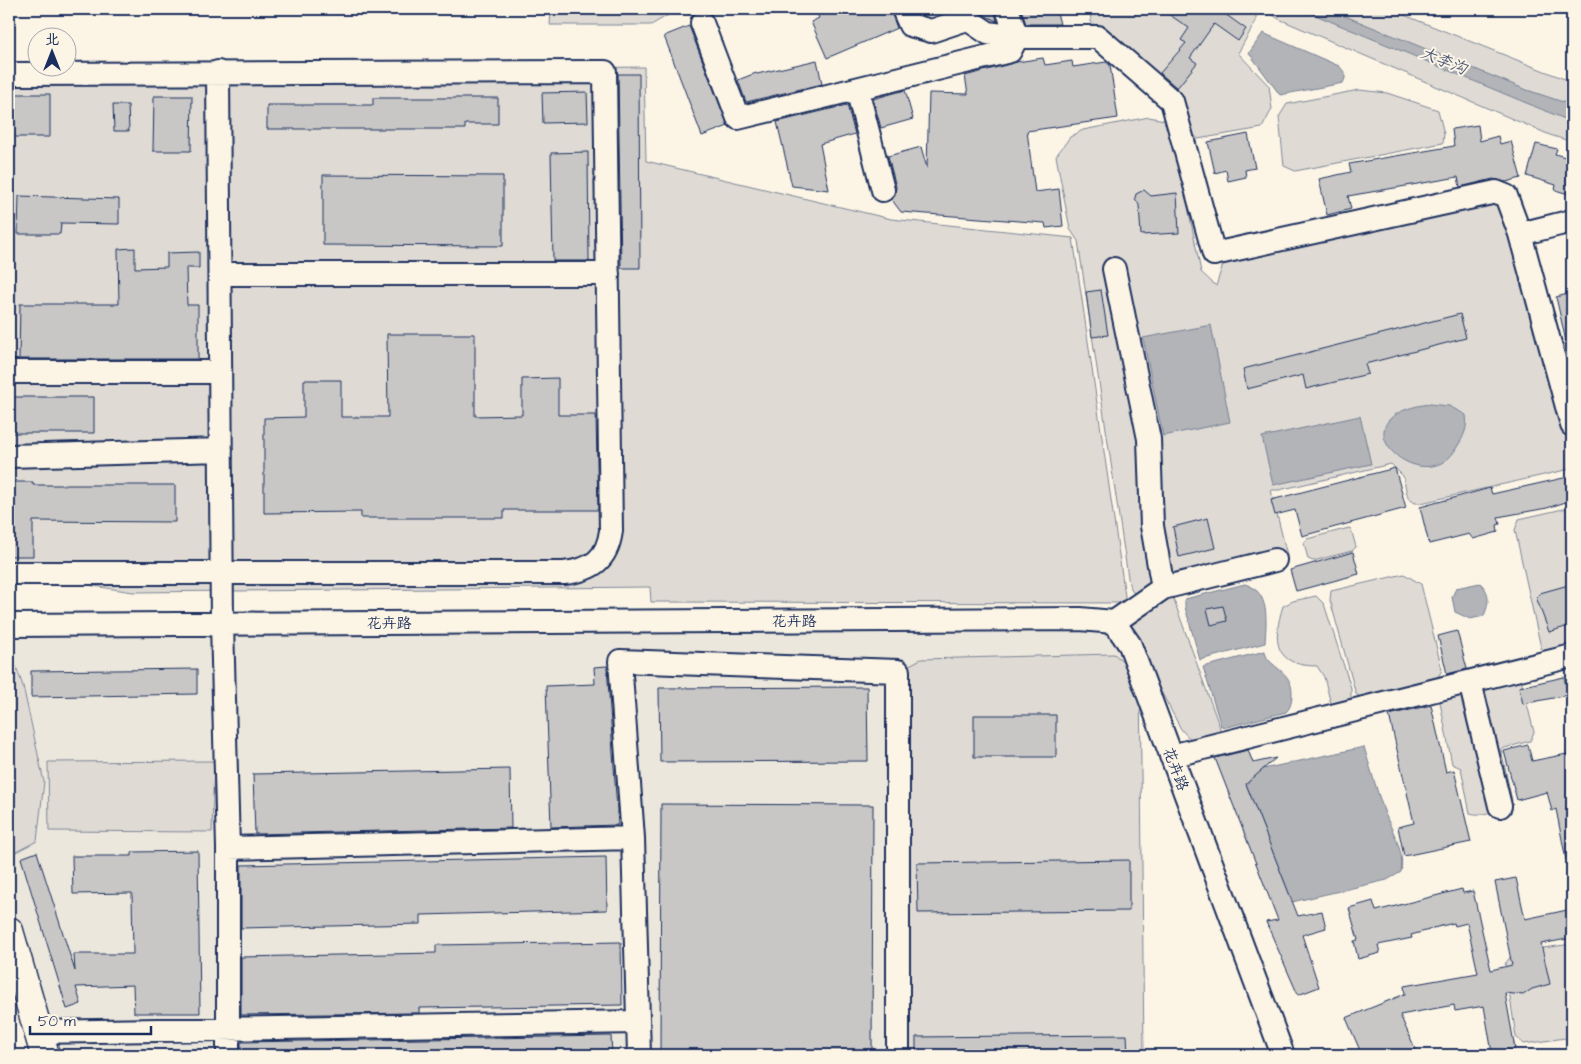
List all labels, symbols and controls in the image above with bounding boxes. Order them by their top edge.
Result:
north arrow [28,28,78,78]
text: 北 [45,30,59,50]
water label: 大李沟 [1417,42,1472,81]
street label: 花卉路 [771,611,817,632]
street label: 花卉路 [366,613,412,634]
street label: 花卉路 [1158,744,1193,794]
scale bar [30,1004,151,1036]
text: 50 m [38,1011,76,1032]

